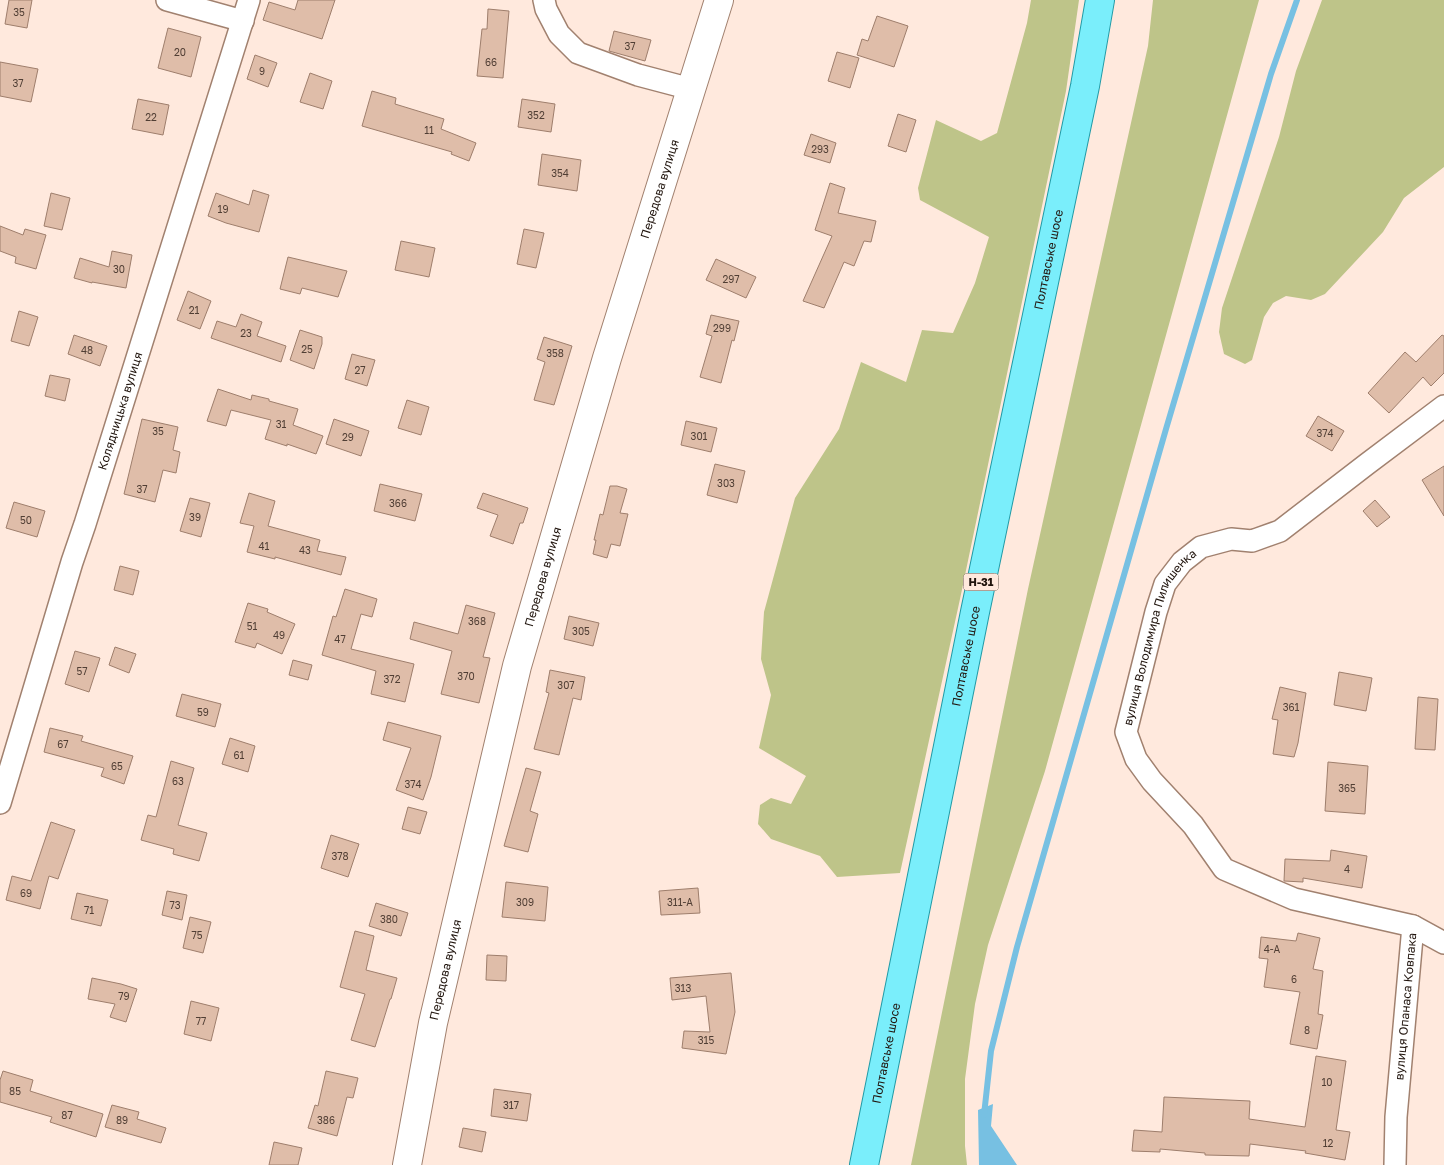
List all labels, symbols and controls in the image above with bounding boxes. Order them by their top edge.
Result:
house number: 35 [13,6,25,18]
house number: 37 [624,40,636,52]
house number: 20 [174,46,186,58]
house number: 66 [485,56,497,68]
house number: 9 [259,65,265,77]
house number: 37 [12,77,24,89]
house number: 352 [527,109,545,121]
house number: 22 [145,111,157,123]
house number: 11 [424,124,434,136]
street label: Передова вулиця [637,137,682,240]
house number: 293 [811,143,829,155]
house number: 354 [551,167,569,179]
house number: 19 [218,203,228,215]
street label: Полтавське шосе [1030,208,1066,311]
house number: 30 [113,263,125,275]
house number: 297 [722,273,740,285]
house number: 21 [189,304,199,316]
house number: 299 [713,322,731,334]
house number: 23 [240,327,252,339]
house number: 25 [301,343,313,355]
house number: 48 [81,344,93,356]
house number: 358 [546,347,564,359]
street label: Колядницька вулиця [94,350,145,472]
house number: 27 [354,364,366,376]
house number: 31 [276,418,286,430]
house number: 35 [152,425,164,437]
house number: 374 [1316,427,1334,439]
house number: 301 [691,430,708,442]
house number: 29 [342,431,354,443]
house number: 303 [717,477,735,489]
house number: 37 [136,483,148,495]
house number: 366 [389,497,407,509]
house number: 39 [189,511,201,523]
house number: 50 [20,514,32,526]
street label: Передова вулиця [521,525,564,628]
house number: 41 [259,540,270,552]
house number: 43 [299,544,311,556]
street label: вулиця Володимира Пилишенка [1120,546,1199,727]
road number: Н-31 [964,574,998,590]
street label: Полтавське шосе [948,604,983,708]
house number: 368 [468,615,486,627]
house number: 51 [247,620,257,632]
house number: 305 [572,625,590,637]
house number: 49 [273,629,285,641]
house number: 47 [334,633,346,645]
house number: 57 [76,665,88,677]
house number: 370 [457,670,475,682]
house number: 372 [384,673,401,685]
house number: 307 [557,679,575,691]
house number: 361 [1283,701,1300,713]
house number: 59 [197,706,209,718]
house number: 67 [57,738,69,750]
house number: 61 [234,749,245,761]
house number: 65 [111,760,123,772]
house number: 63 [172,775,184,787]
house number: 374 [404,778,422,790]
house number: 365 [1338,782,1356,794]
house number: 378 [331,850,349,862]
house number: 4 [1344,863,1350,875]
house number: 69 [20,887,32,899]
house number: 309 [516,896,534,908]
house number: 311-А [667,896,693,908]
house number: 73 [169,899,181,911]
house number: 71 [84,904,94,916]
house number: 380 [380,913,398,925]
street label: Передова вулиця [426,918,464,1022]
house number: 75 [191,929,203,941]
street label: вулиця Опанаса Ковпака [1391,932,1419,1081]
house number: 4-А [1264,943,1281,955]
house number: 6 [1291,973,1297,985]
house number: 313 [675,982,691,994]
house number: 79 [118,990,130,1002]
street label: Полтавське шосе [869,1001,903,1105]
house number: 77 [196,1015,206,1027]
house number: 8 [1304,1024,1310,1036]
house number: 315 [698,1034,714,1046]
house number: 10 [1321,1076,1333,1088]
house number: 85 [9,1085,21,1097]
house number: 317 [503,1099,519,1111]
house number: 87 [61,1109,73,1121]
house number: 89 [116,1114,128,1126]
house number: 386 [317,1114,335,1126]
house number: 12 [1323,1137,1334,1149]

